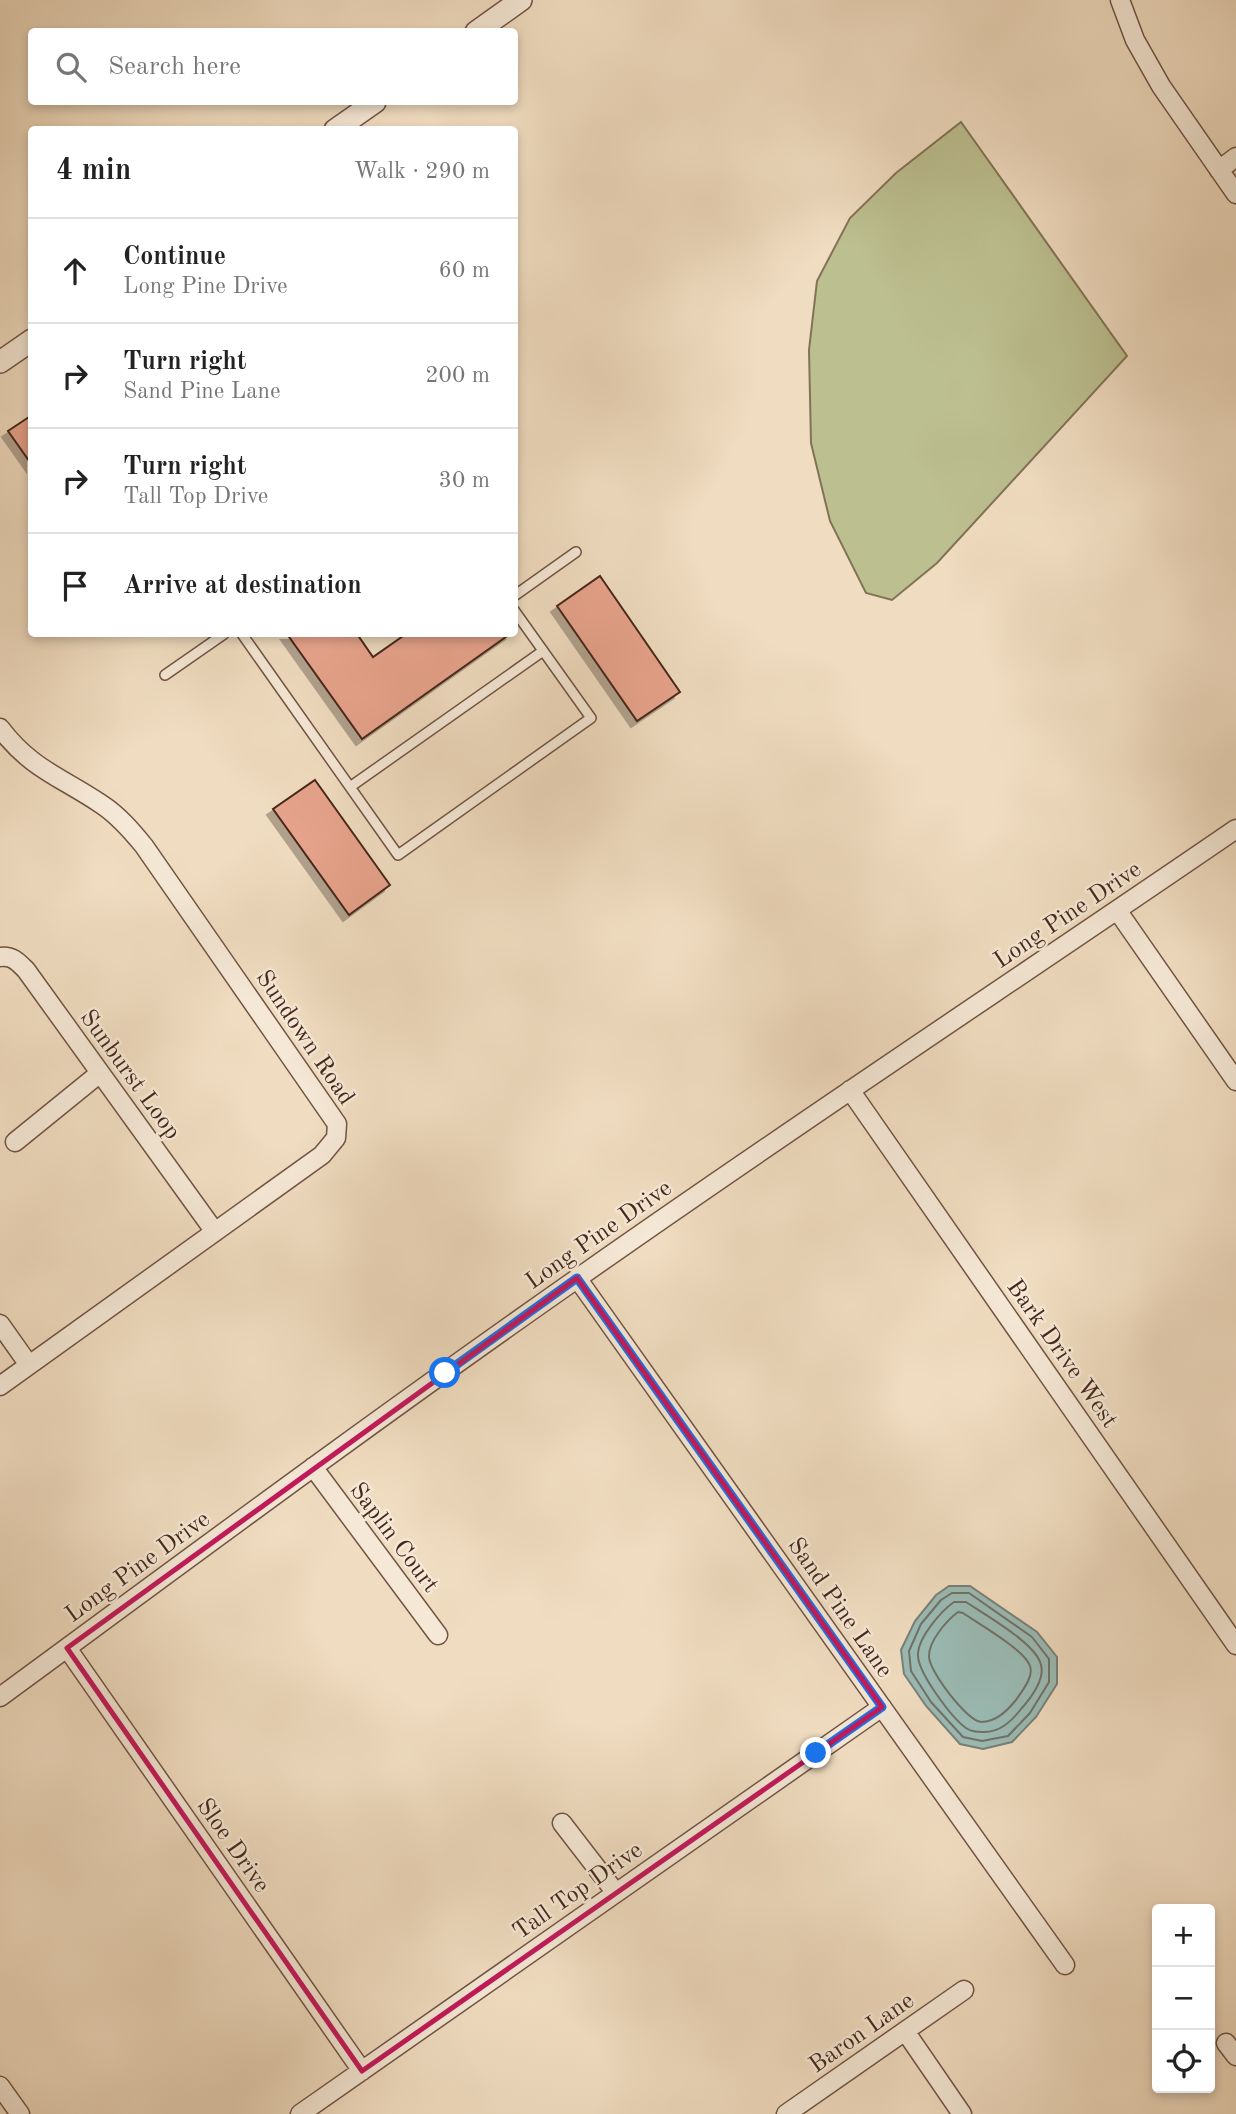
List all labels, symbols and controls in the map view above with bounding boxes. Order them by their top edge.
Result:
search box [28,28,518,105]
icon: search [52,48,90,86]
text: Search here [108,54,241,80]
text: 4 min [56,156,131,186]
text: Walk · 290 m [354,160,490,183]
text: Continue [123,244,226,270]
icon: ahead [56,252,94,290]
text: 60 m [439,259,490,282]
text: Long Pine Drive [123,275,288,298]
text: Turn right [123,349,246,375]
icon: right [56,357,94,395]
text: 200 m [425,364,490,387]
text: Sand Pine Lane [123,380,281,403]
text: Turn right [123,454,246,480]
icon: right [56,462,94,500]
text: 30 m [439,469,490,492]
text: Tall Top Drive [123,485,268,508]
icon: arrive [56,567,94,605]
text: Arrive at destination [123,573,362,599]
street label: Long Pine Drive [990,858,1146,974]
street label: Sundown Road [251,967,358,1110]
street label: Sunburst Loop [75,1006,184,1144]
street label: Long Pine Drive [522,1177,676,1295]
street label: Bark Drive West [1001,1276,1121,1433]
route start [429,1357,460,1388]
street label: Saplin Court [344,1479,442,1598]
street label: Long Pine Drive [62,1507,215,1628]
street label: Sand Pine Lane [782,1534,896,1682]
route end [800,1737,831,1768]
street label: Sloe Drive [191,1795,273,1898]
street label: Tall Top Drive [509,1838,647,1945]
map controls [1152,1904,1215,2093]
button: + [1152,1904,1215,1967]
button: − [1152,1967,1215,2030]
street label: Baron Lane [805,1989,919,2078]
button: locate [1152,2030,1215,2093]

